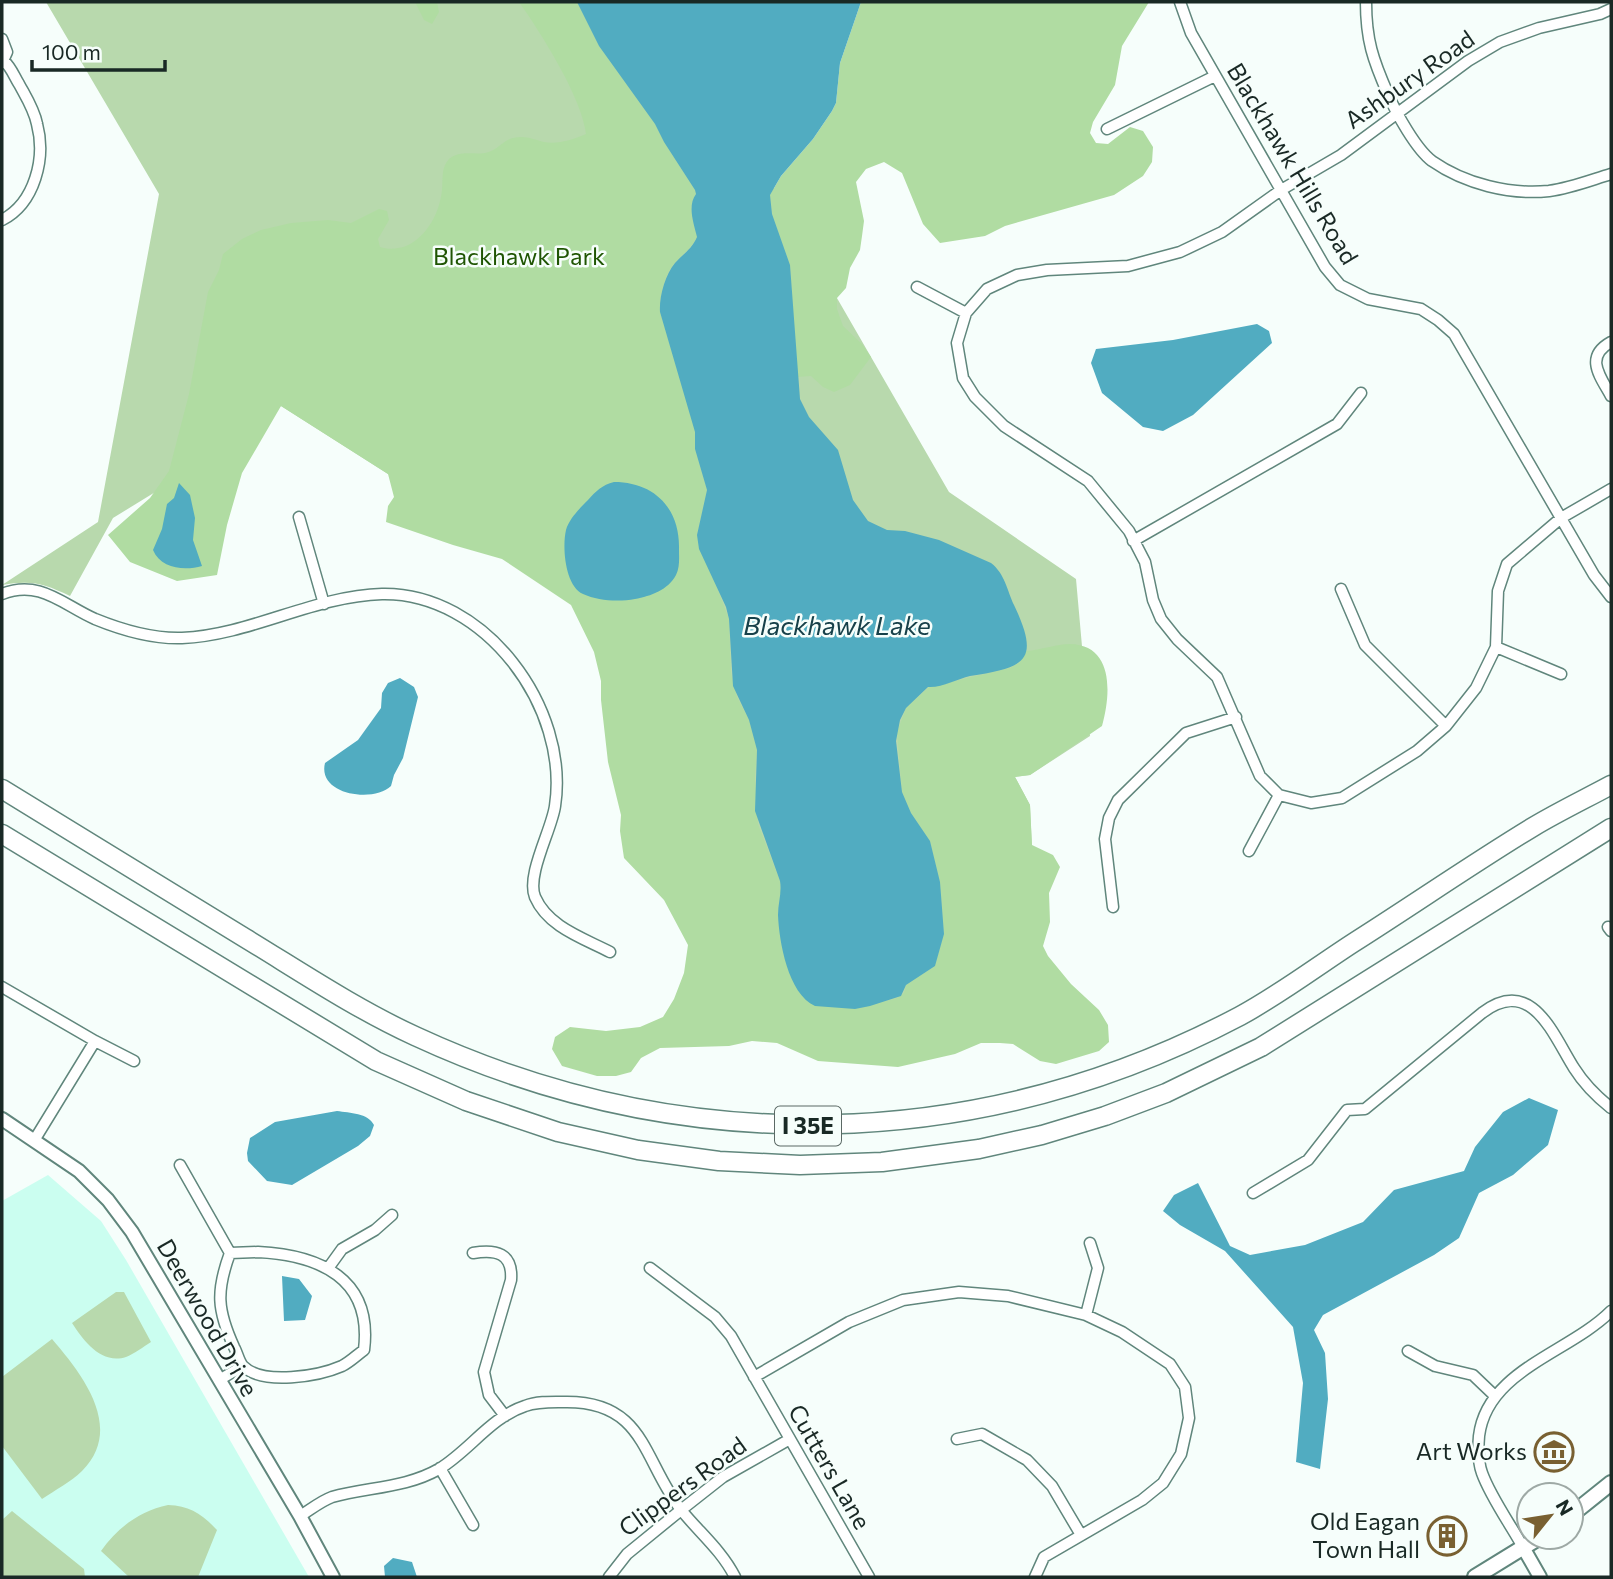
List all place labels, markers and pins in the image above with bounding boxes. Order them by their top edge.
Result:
museum icon: Art Works [1533,1431,1575,1473]
place label: Art Works [1416,1436,1527,1465]
place label: Old Eagan Town Hall [1310,1506,1420,1563]
building icon: Old Eagan Town Hall [1426,1515,1468,1557]

